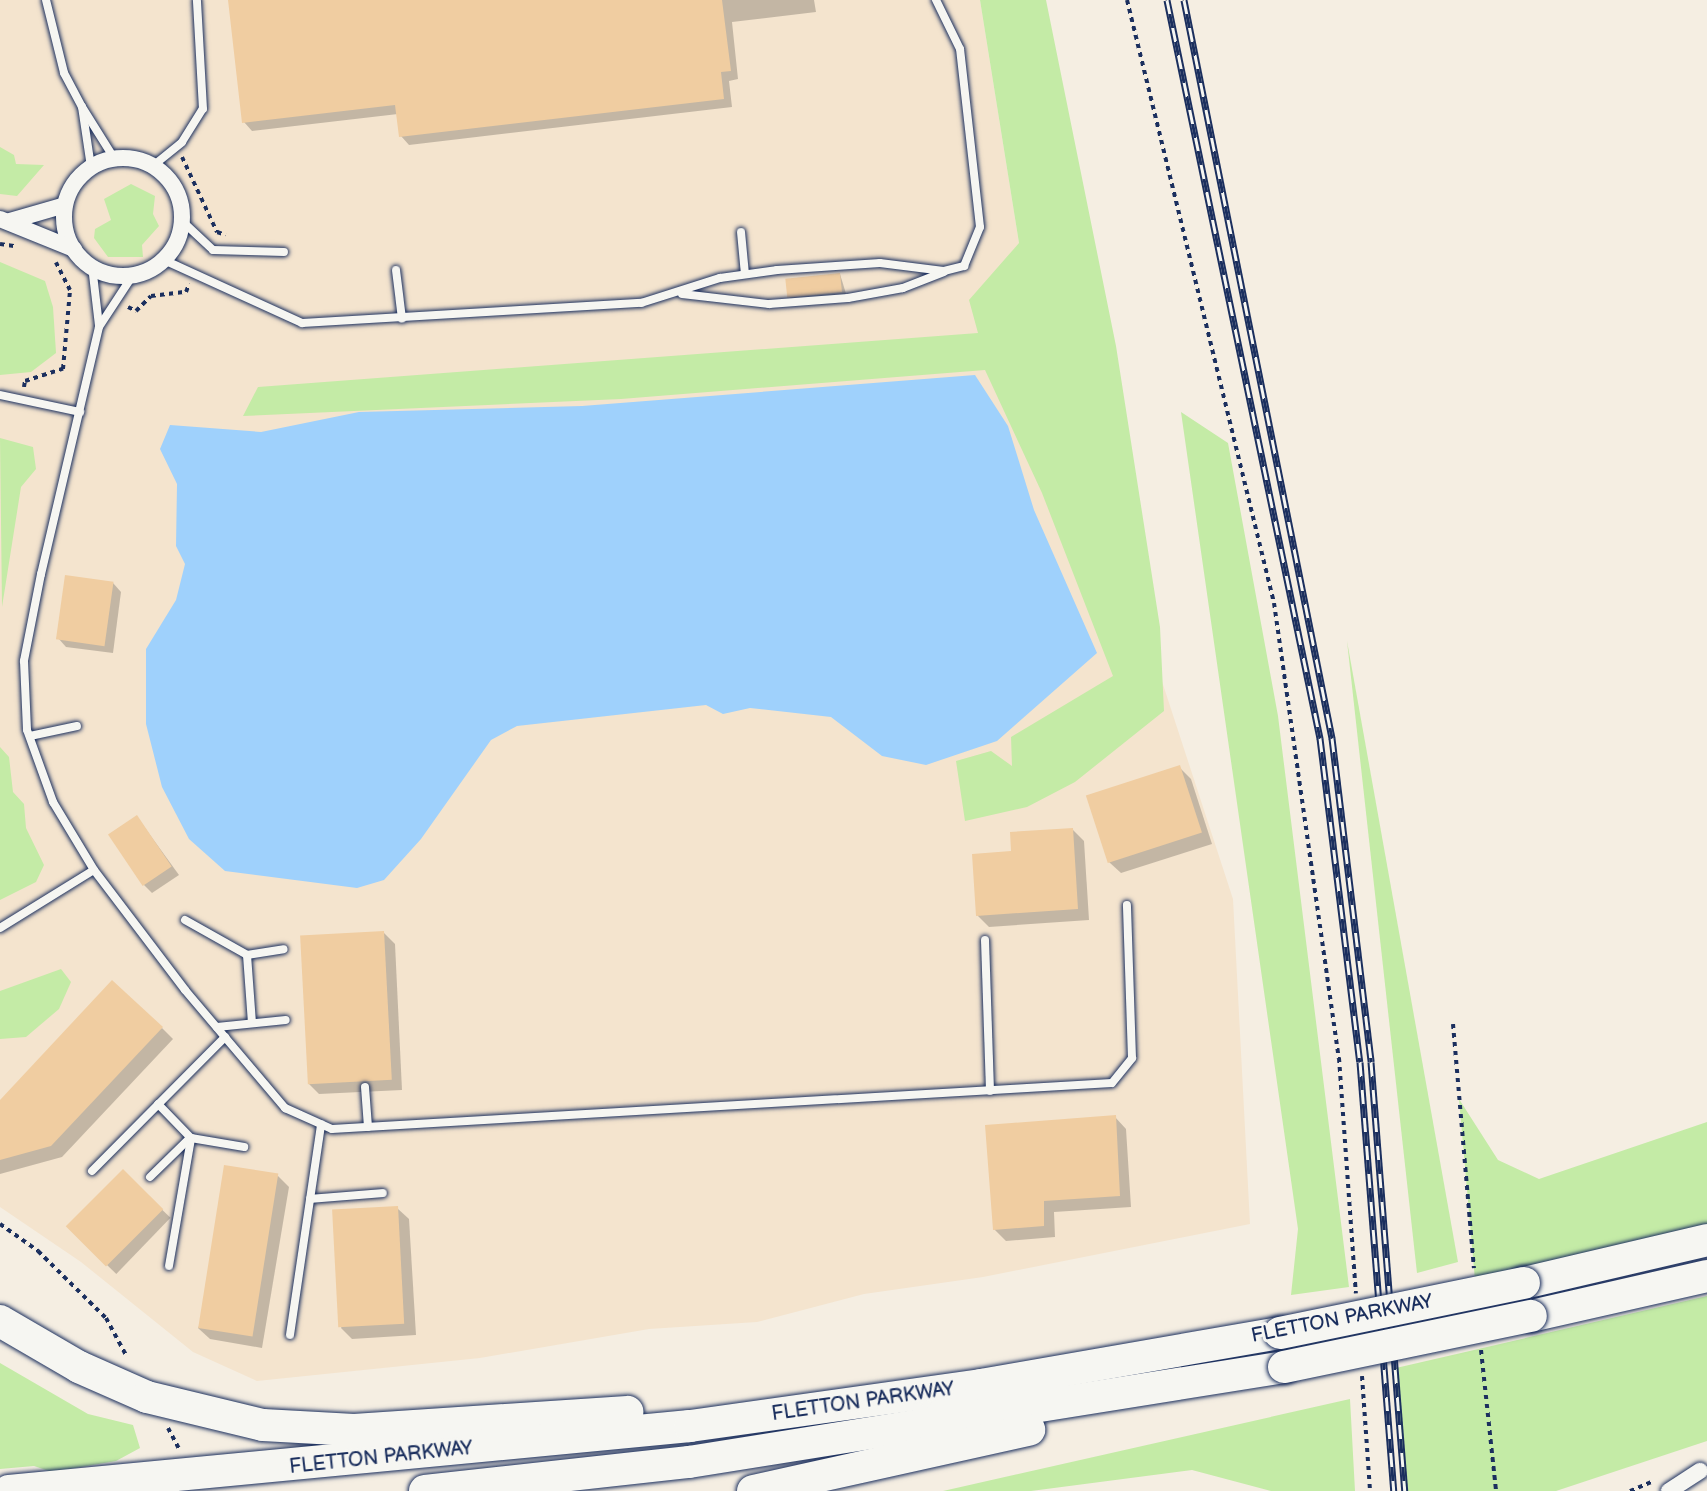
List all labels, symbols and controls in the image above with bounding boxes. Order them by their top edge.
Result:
street label: FLETTON PARKWAY [1249,1290,1435,1348]
street label: FLETTON PARKWAY [770,1377,956,1427]
street label: FLETTON PARKWAY [288,1436,474,1480]

